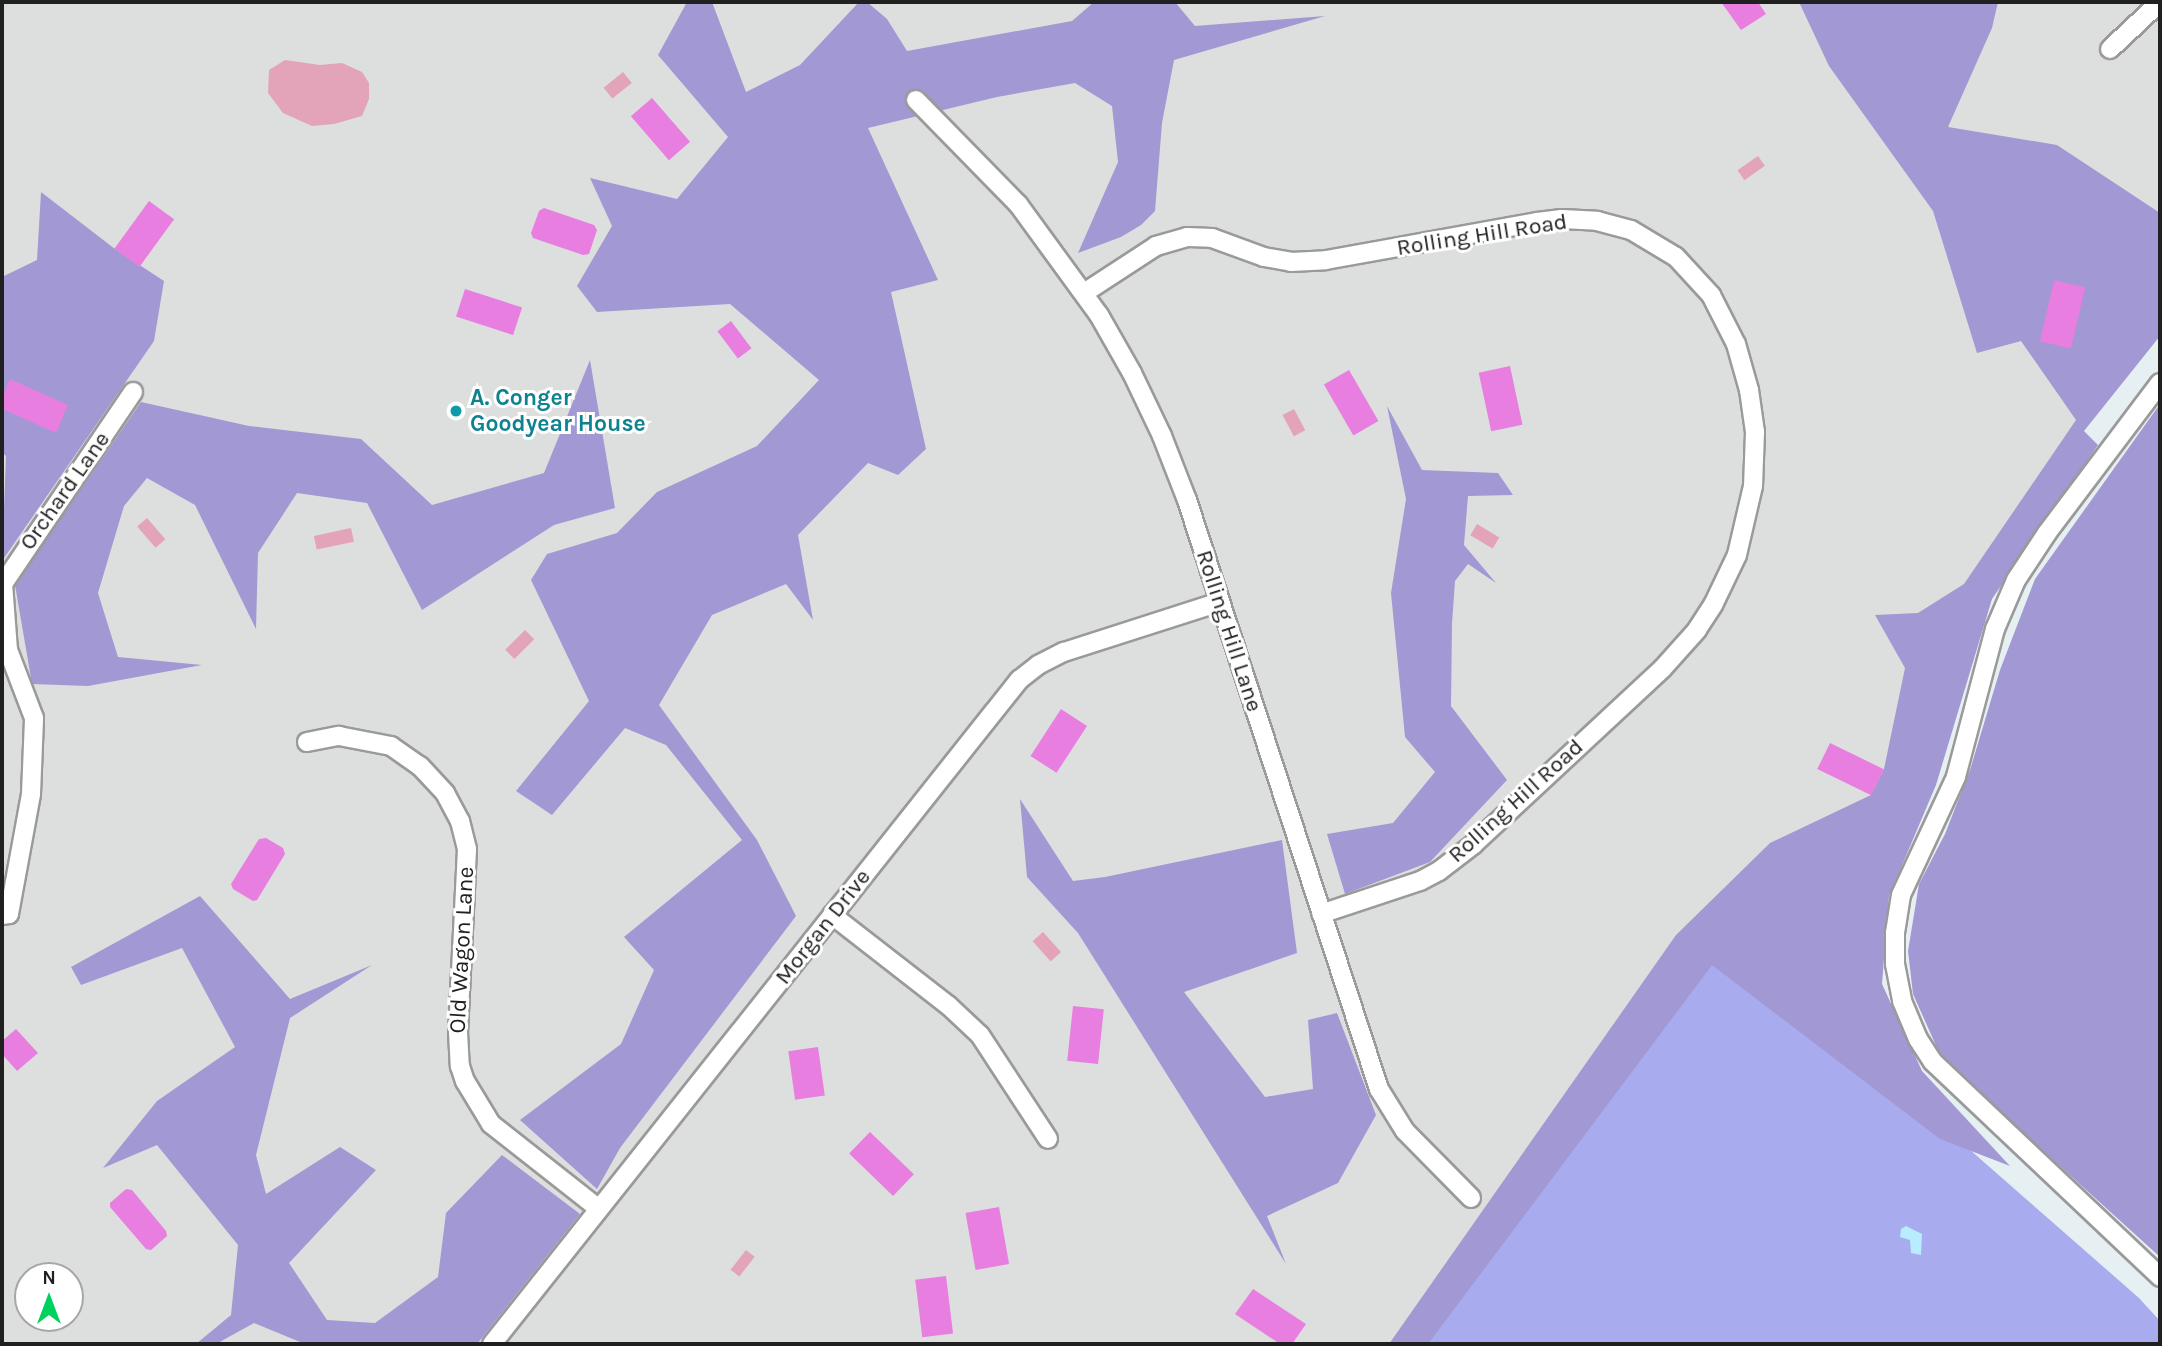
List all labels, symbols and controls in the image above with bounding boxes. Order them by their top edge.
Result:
street label: Rolling Hill Road [1395,208,1569,262]
place label: A. Conger Goodyear House [470,384,646,438]
marker: A. Conger Goodyear House [448,403,464,419]
street label: Orchard Lane [14,427,116,555]
street label: Rolling Hill Lane [1190,547,1268,715]
street label: Rolling Hill Road [1443,733,1589,869]
street label: Morgan Drive [769,864,877,990]
street label: Old Wagon Lane [444,866,480,1034]
north arrow [14,1262,84,1332]
text: N [42,1267,56,1289]

